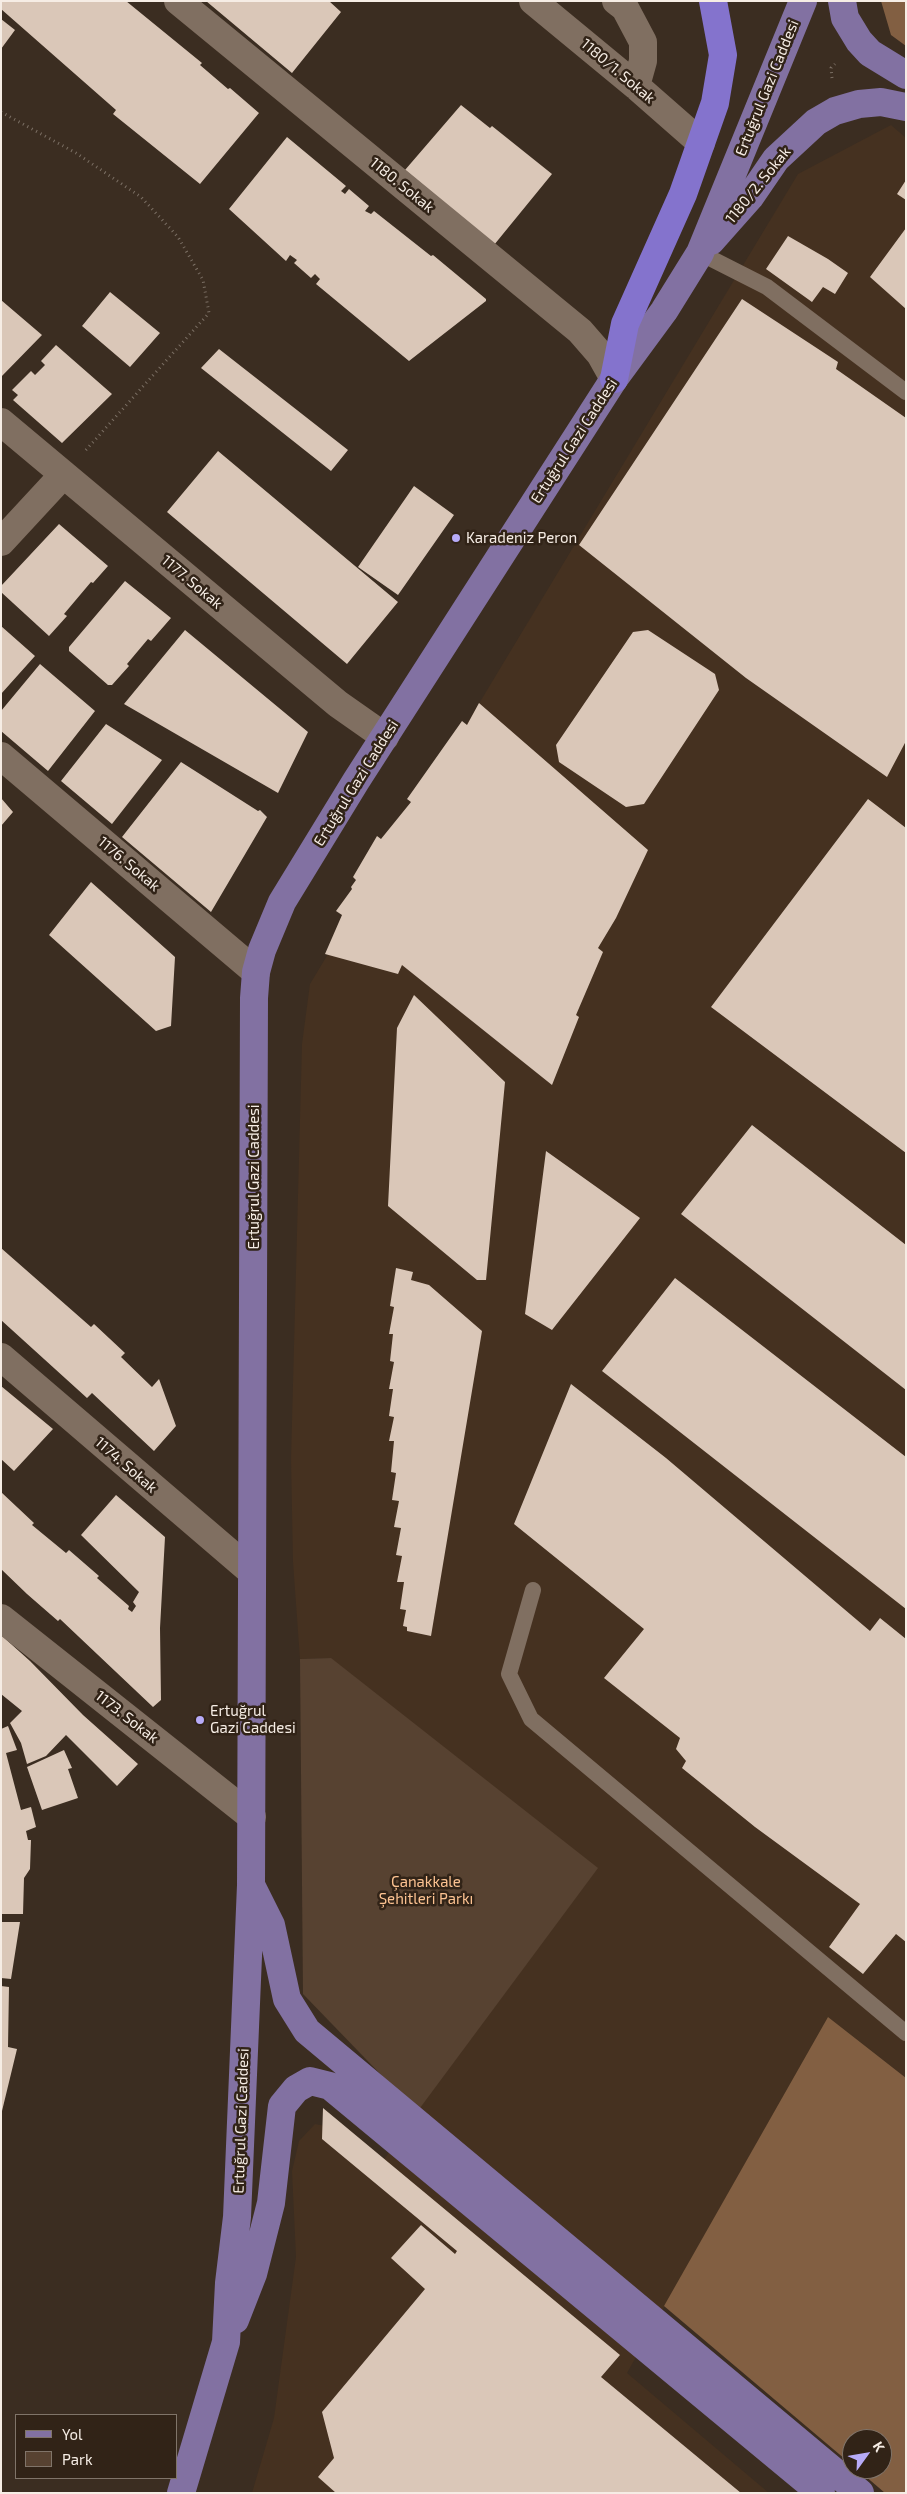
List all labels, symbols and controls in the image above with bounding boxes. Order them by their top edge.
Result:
street label: Ertuğrul Gazi Caddesi [731,17,803,159]
street label: 1180/1. Sokak [577,35,659,107]
street label: 1180/2. Sokak [722,143,794,227]
street label: 1180. Sokak [366,154,438,216]
street label: Ertuğrul Gazi Caddesi [527,375,621,507]
place label: Karadeniz Peron [466,529,577,547]
marker: Karadeniz Peron [450,532,462,544]
street label: 1177. Sokak [158,551,226,613]
street label: Ertuğrul Gazi Caddesi [310,717,402,849]
street label: 1176. Sokak [94,833,164,895]
street label: Ertuğrul Gazi Caddesi [245,1104,263,1250]
street label: 1174. Sokak [91,1433,161,1497]
street label: 1173. Sokak [92,1687,162,1747]
place label: Ertuğrul Gazi Caddesi [210,1702,296,1737]
marker: Ertuğrul Gazi Caddesi [194,1714,206,1726]
park label: Çanakkale Şehitleri Parkı [379,1873,473,1908]
street label: Ertuğrul Gazi Caddesi [229,2048,253,2194]
legend [15,2414,178,2479]
text: Yol [62,2425,83,2443]
north arrow [842,2429,892,2479]
text: K [870,2438,889,2455]
text: Park [62,2450,93,2468]

